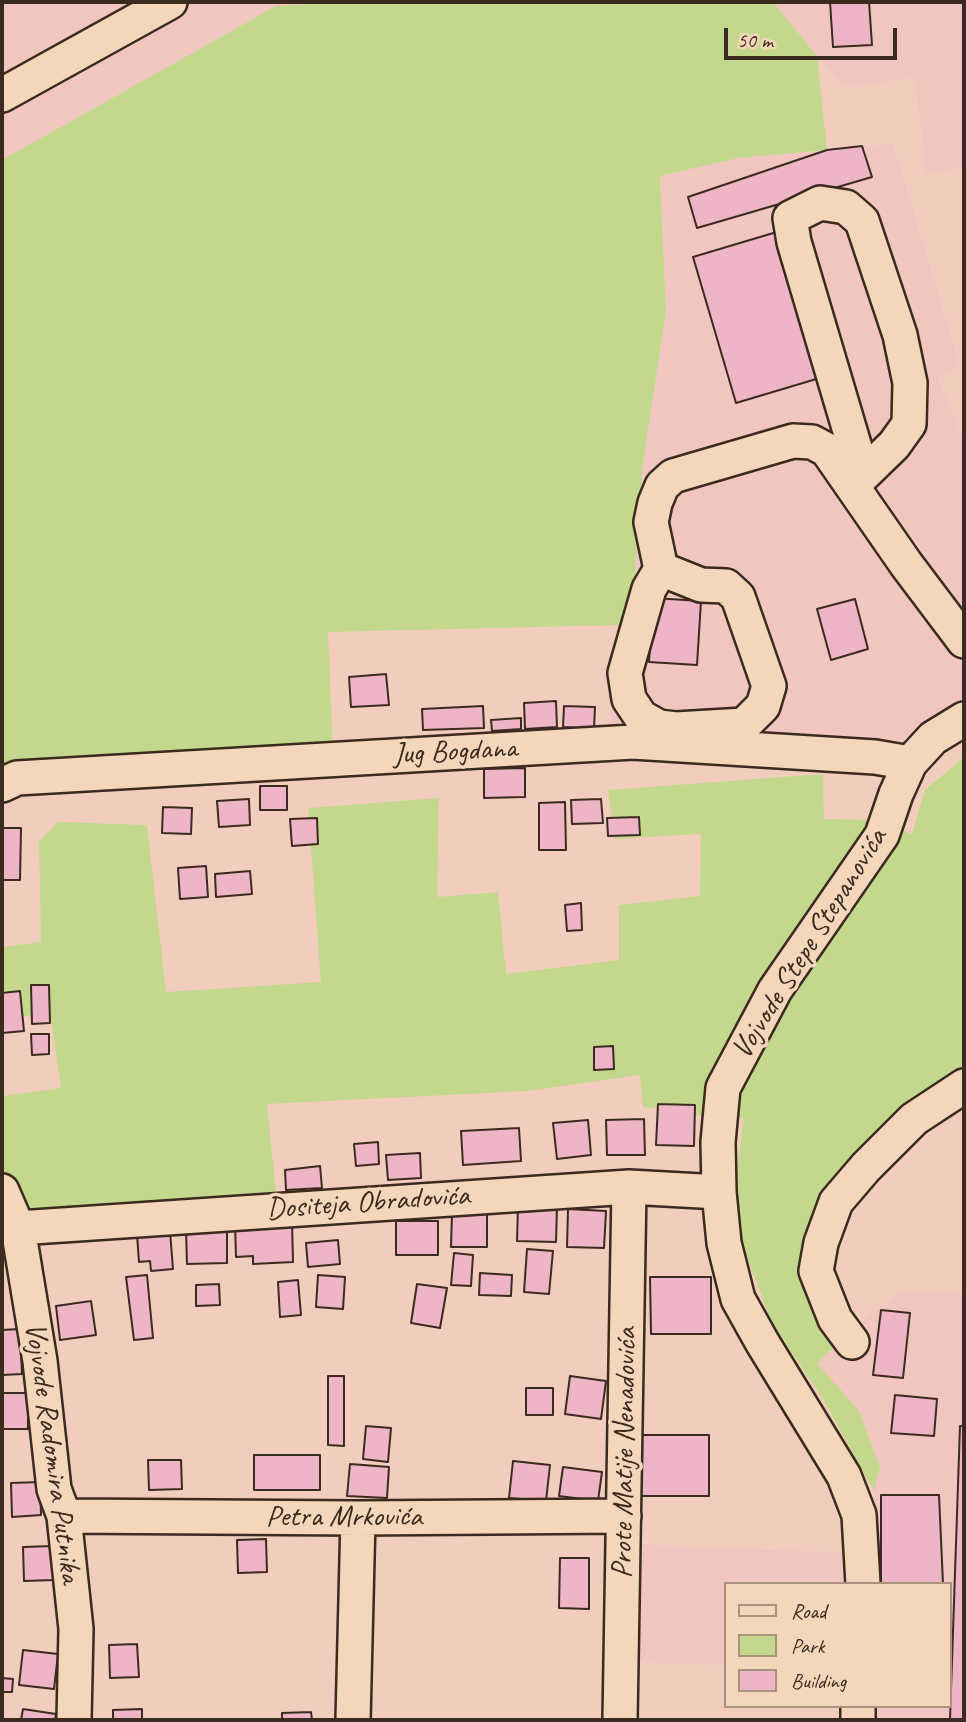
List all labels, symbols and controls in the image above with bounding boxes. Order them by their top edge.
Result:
scale bar [728,14,901,58]
text: 50 m [737,27,773,53]
street label: Jug Bogdana [392,731,518,773]
street label: Vojvode Stepe Stepanovića [725,822,895,1066]
street label: Dositeja Obradovića [265,1178,471,1228]
street label: Vojvode Radomira Putnika [16,1321,88,1585]
street label: Prote Matije Nenadovića [605,1327,645,1579]
street label: Petra Mrkovića [266,1499,422,1535]
legend [724,1582,952,1708]
text: Road [791,1598,826,1624]
text: Park [791,1633,824,1659]
text: Building [791,1668,846,1694]

